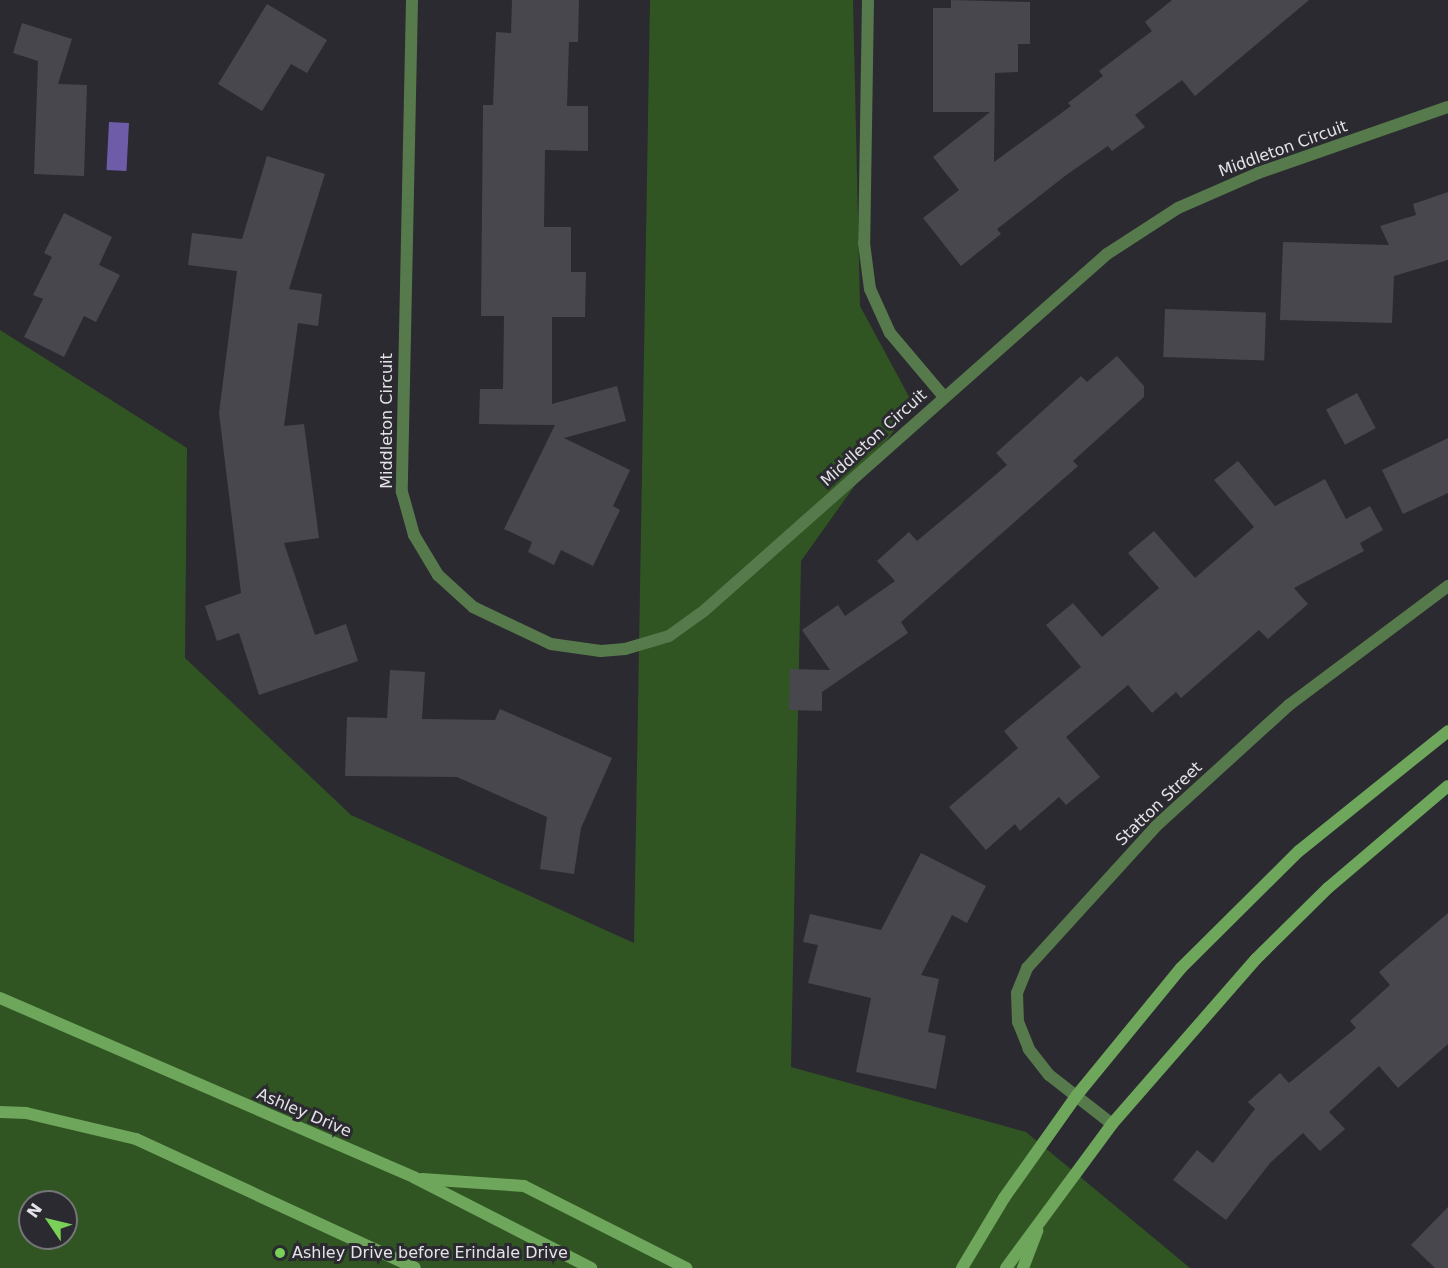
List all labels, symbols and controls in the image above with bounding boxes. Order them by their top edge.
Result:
street label: Middleton Circuit [1216,117,1350,181]
street label: Middleton Circuit [377,353,397,489]
street label: Middleton Circuit [817,385,931,491]
street label: Statton Street [1112,758,1206,850]
street label: Ashley Drive [254,1084,354,1142]
north arrow [18,1190,78,1250]
text: N [23,1200,46,1221]
place label: Ashley Drive before Erindale Drive [292,1243,568,1263]
marker: Ashley Drive before Erindale Drive [273,1246,287,1260]

